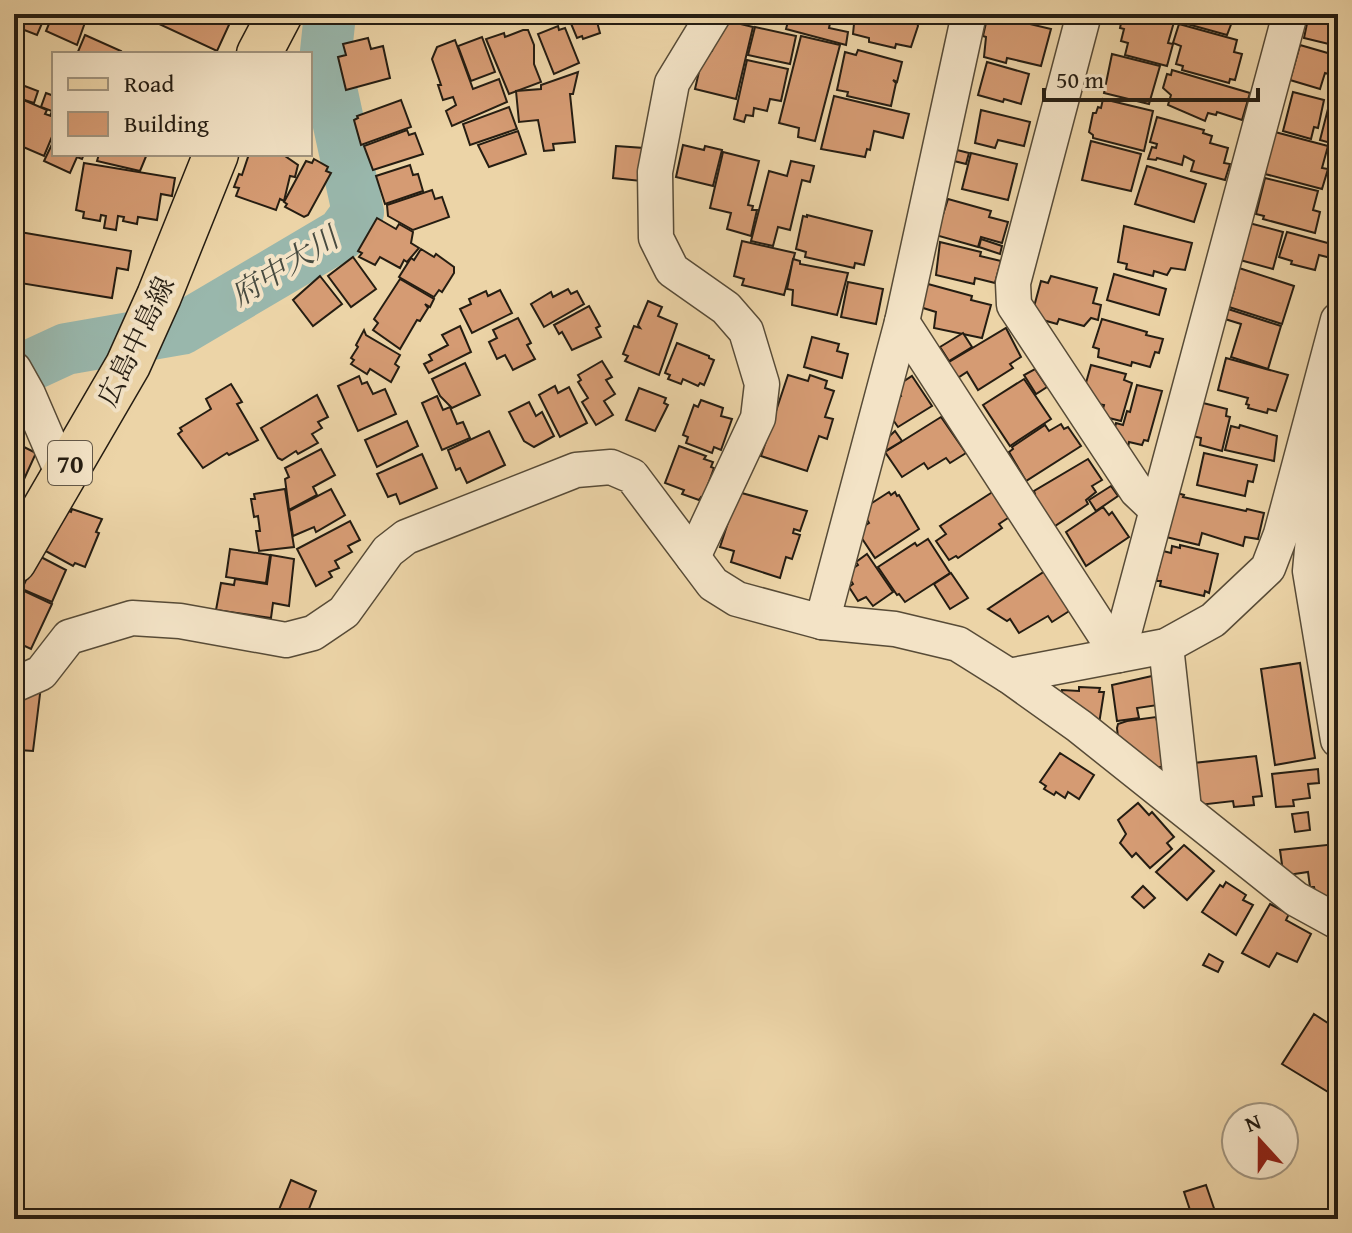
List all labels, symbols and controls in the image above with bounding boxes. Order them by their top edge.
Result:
legend [52,52,312,156]
scale bar [1044,52,1258,102]
text: 50 m [1056,62,1104,97]
text: Road [124,66,174,101]
text: Building [124,106,209,141]
water label: 府中大川 [221,214,349,316]
street label: 広島中島線 [86,269,184,413]
road number: 70 [48,441,92,485]
north arrow [1220,1101,1300,1181]
text: N [1240,1105,1266,1140]

